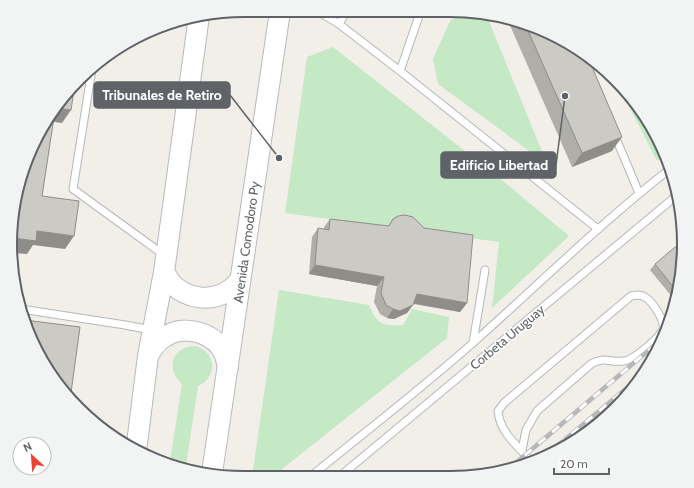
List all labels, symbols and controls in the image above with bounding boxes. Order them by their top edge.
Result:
callout: Tribunales de Retiro [94,82,230,108]
text: Tribunales de Retiro [102,86,222,104]
callout: Edificio Libertad [441,152,556,178]
text: Edificio Libertad [450,156,548,174]
street label: Avenida Comodoro Py [230,180,263,304]
street label: Corbeta Uruguay [466,301,548,373]
north arrow [12,436,52,476]
text: N [21,439,34,455]
scale bar [554,450,609,476]
text: 20 m [560,456,588,471]

